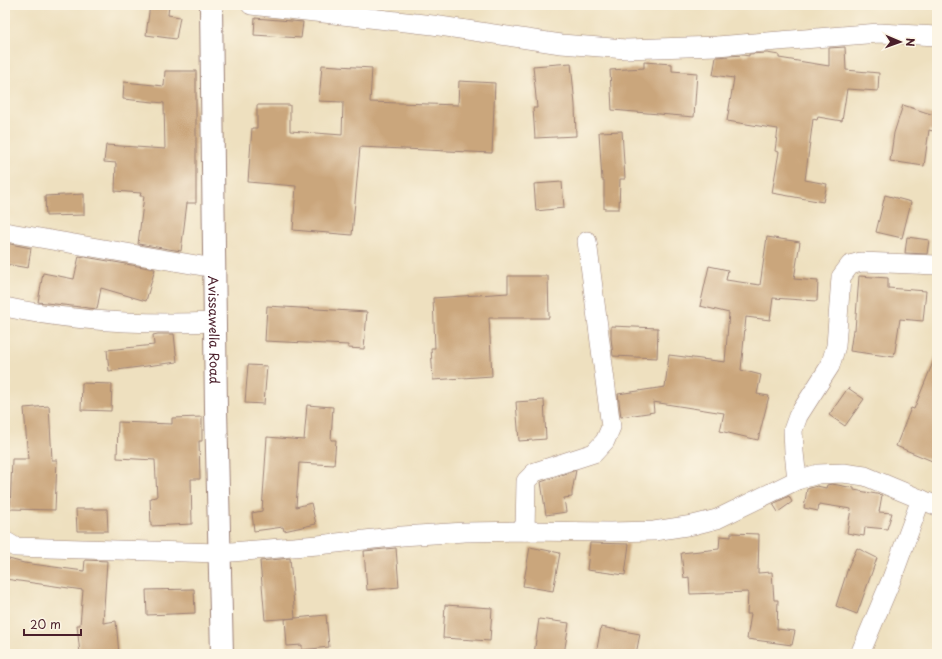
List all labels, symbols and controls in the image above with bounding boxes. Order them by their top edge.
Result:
north arrow [880,22,920,62]
text: N [902,38,919,47]
street label: Avissawella Road [205,276,225,385]
scale bar [24,611,81,637]
text: 20 m [30,615,61,633]

